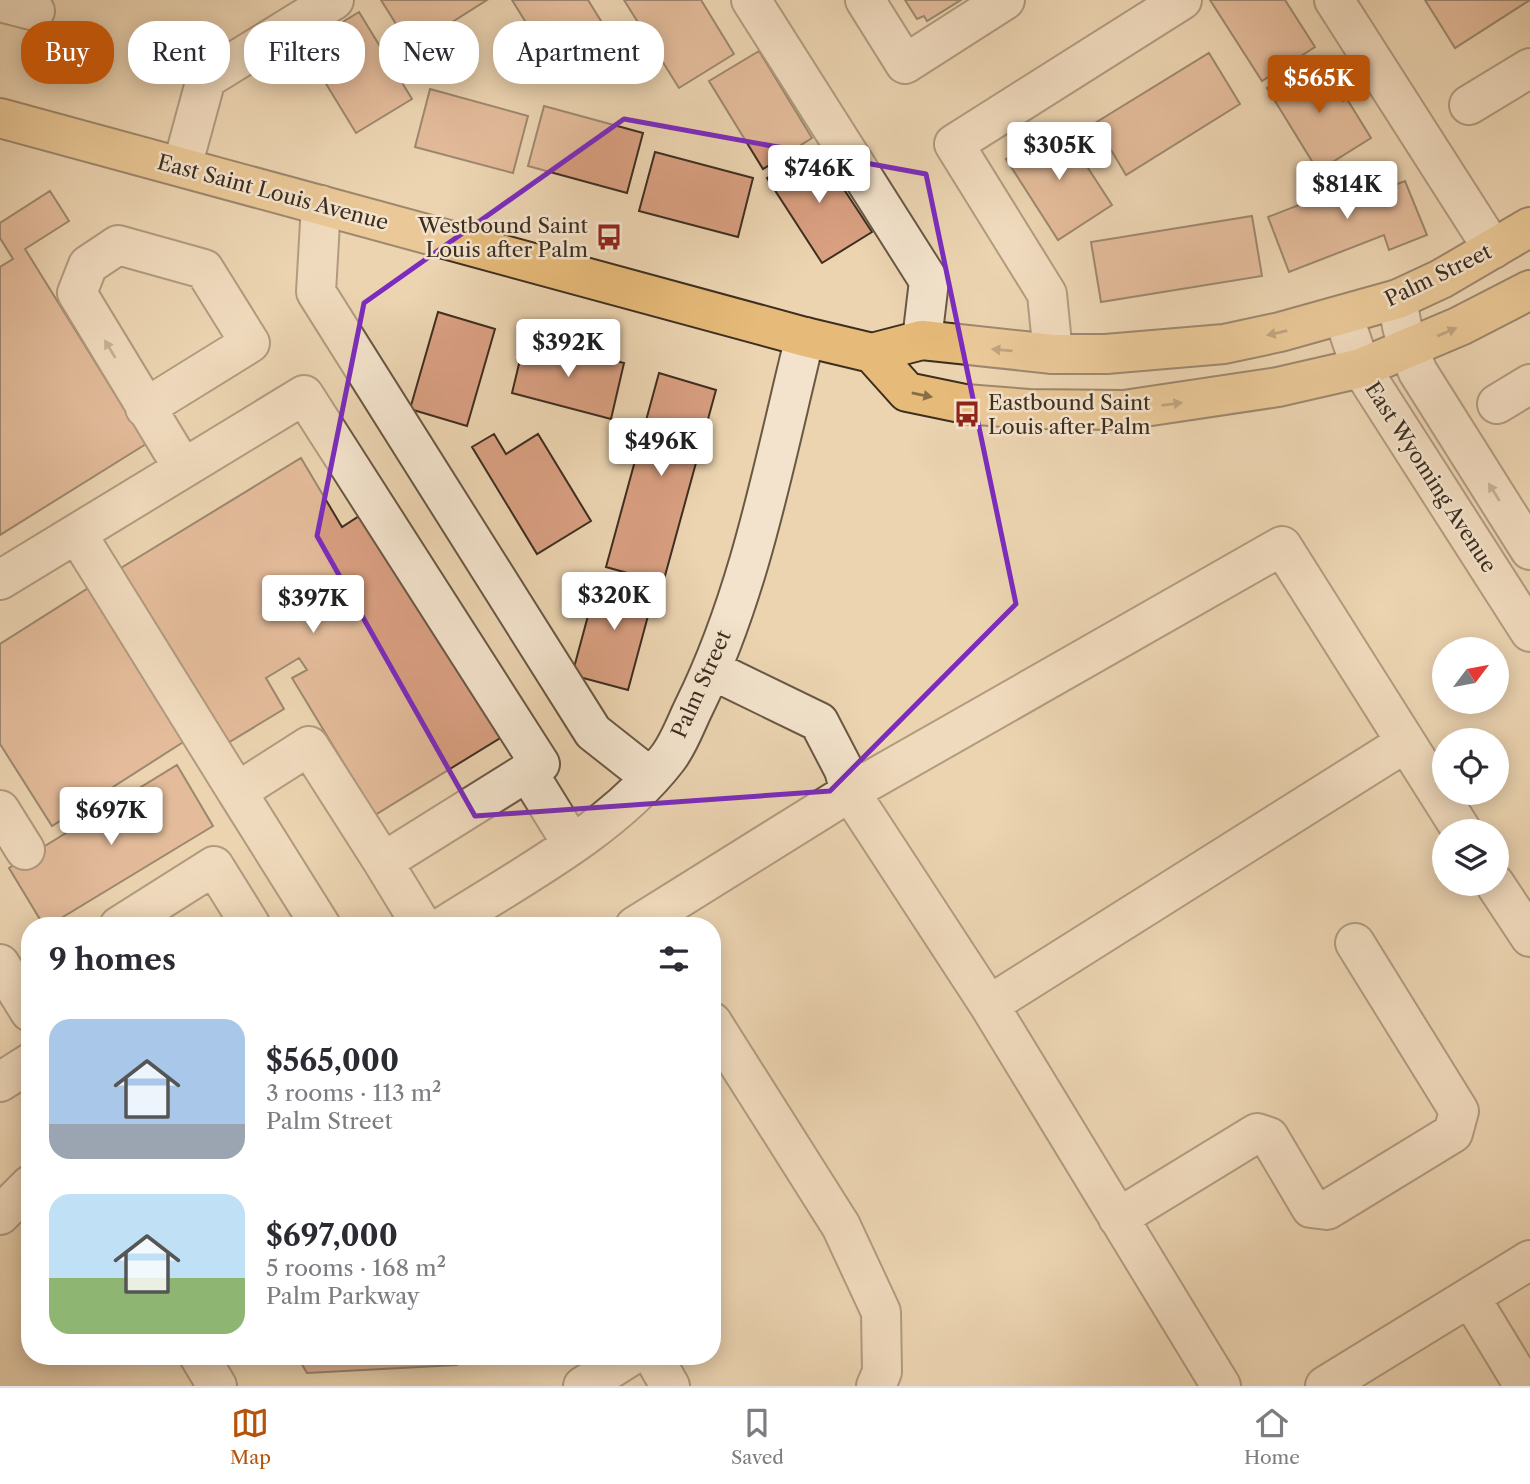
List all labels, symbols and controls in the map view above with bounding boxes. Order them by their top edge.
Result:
chip: Buy [21,21,114,84]
chip: Rent [128,21,230,84]
chip: Filters [244,21,365,84]
chip: New [379,21,479,84]
chip: Apartment [493,21,664,84]
pin: $565K [1270,55,1368,115]
text: $565K [1284,64,1354,92]
pin: $305K [1010,122,1108,182]
text: $305K [1023,131,1095,159]
pin: $746K [770,146,868,205]
street label: East Saint Louis Avenue [155,149,391,235]
text: $746K [784,154,854,182]
pin: $814K [1298,162,1396,221]
text: $814K [1312,170,1382,198]
place label: Westbound Saint Louis after Palm [417,213,589,262]
bus stop icon: Westbound Saint Louis after Palm [594,222,624,252]
street label: Palm Street [1381,238,1496,312]
pin: $392K [519,320,617,379]
one-way arrow [1436,326,1457,337]
one-way arrow [1266,327,1288,338]
text: $392K [532,328,604,356]
one-way arrow [104,340,116,359]
one-way arrow [991,344,1013,355]
street label: East Wyoming Avenue [1360,377,1502,577]
one-way arrow [911,390,933,401]
place label: Eastbound Saint Louis after Palm [988,390,1151,439]
one-way arrow [1162,398,1184,409]
bus stop icon: Eastbound Saint Louis after Palm [952,399,982,429]
pin: $496K [612,419,710,478]
text: $496K [625,427,697,455]
one-way arrow [1487,483,1500,502]
pin: $320K [565,572,663,632]
pin: $397K [264,576,362,635]
text: $320K [578,581,650,609]
text: $397K [278,584,348,612]
street label: Palm Street [666,626,736,742]
north arrow [1432,637,1508,714]
map controls [1432,637,1509,896]
button: locate [1432,728,1509,805]
pin: $697K [62,788,160,847]
text: $697K [76,796,146,824]
button: layers [1432,819,1509,896]
icon: filters [655,940,693,978]
text: 9 homes [49,941,176,978]
text: $565,000 [266,1042,399,1079]
icon: home [105,1047,189,1131]
text: 3 rooms · 113 m² [266,1079,442,1107]
text: Palm Street [266,1107,393,1135]
text: $697,000 [266,1217,398,1254]
icon: home [105,1222,189,1306]
text: 5 rooms · 168 m² [266,1254,446,1282]
text: Palm Parkway [266,1282,420,1310]
tab: Map [230,1404,271,1469]
tab: Saved [731,1404,784,1469]
tab: Home [1244,1404,1300,1469]

